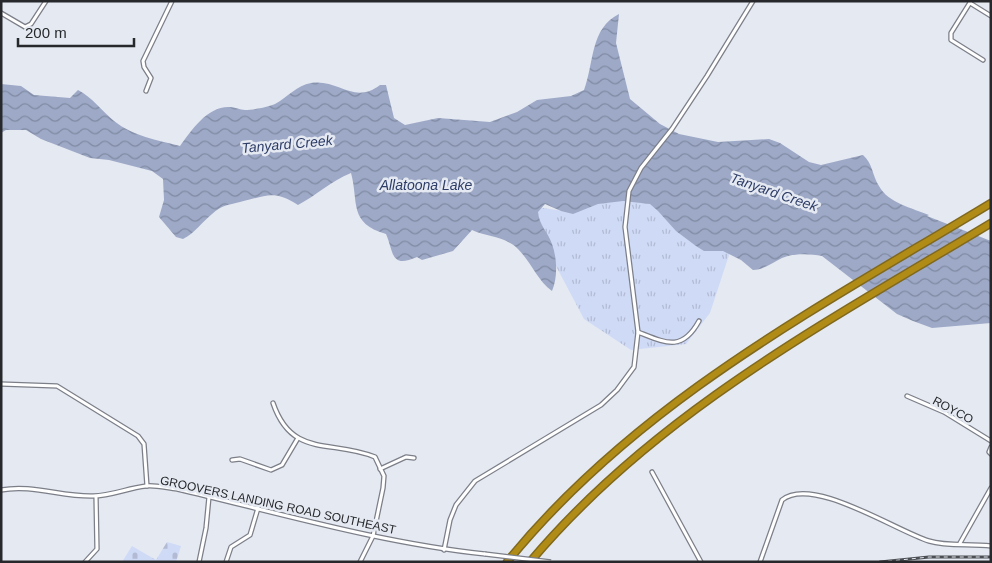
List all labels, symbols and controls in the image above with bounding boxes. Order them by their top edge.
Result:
scale bar [18,15,134,47]
text: 200 m [25,24,67,41]
water label: Tanyard Creek [241,132,334,156]
water label: Tanyard Creek [728,170,821,215]
water label: Allatoona Lake [379,177,473,193]
street label: ROYCO [930,393,976,427]
street label: GROOVERS LANDING ROAD SOUTHEAST [159,473,398,537]

